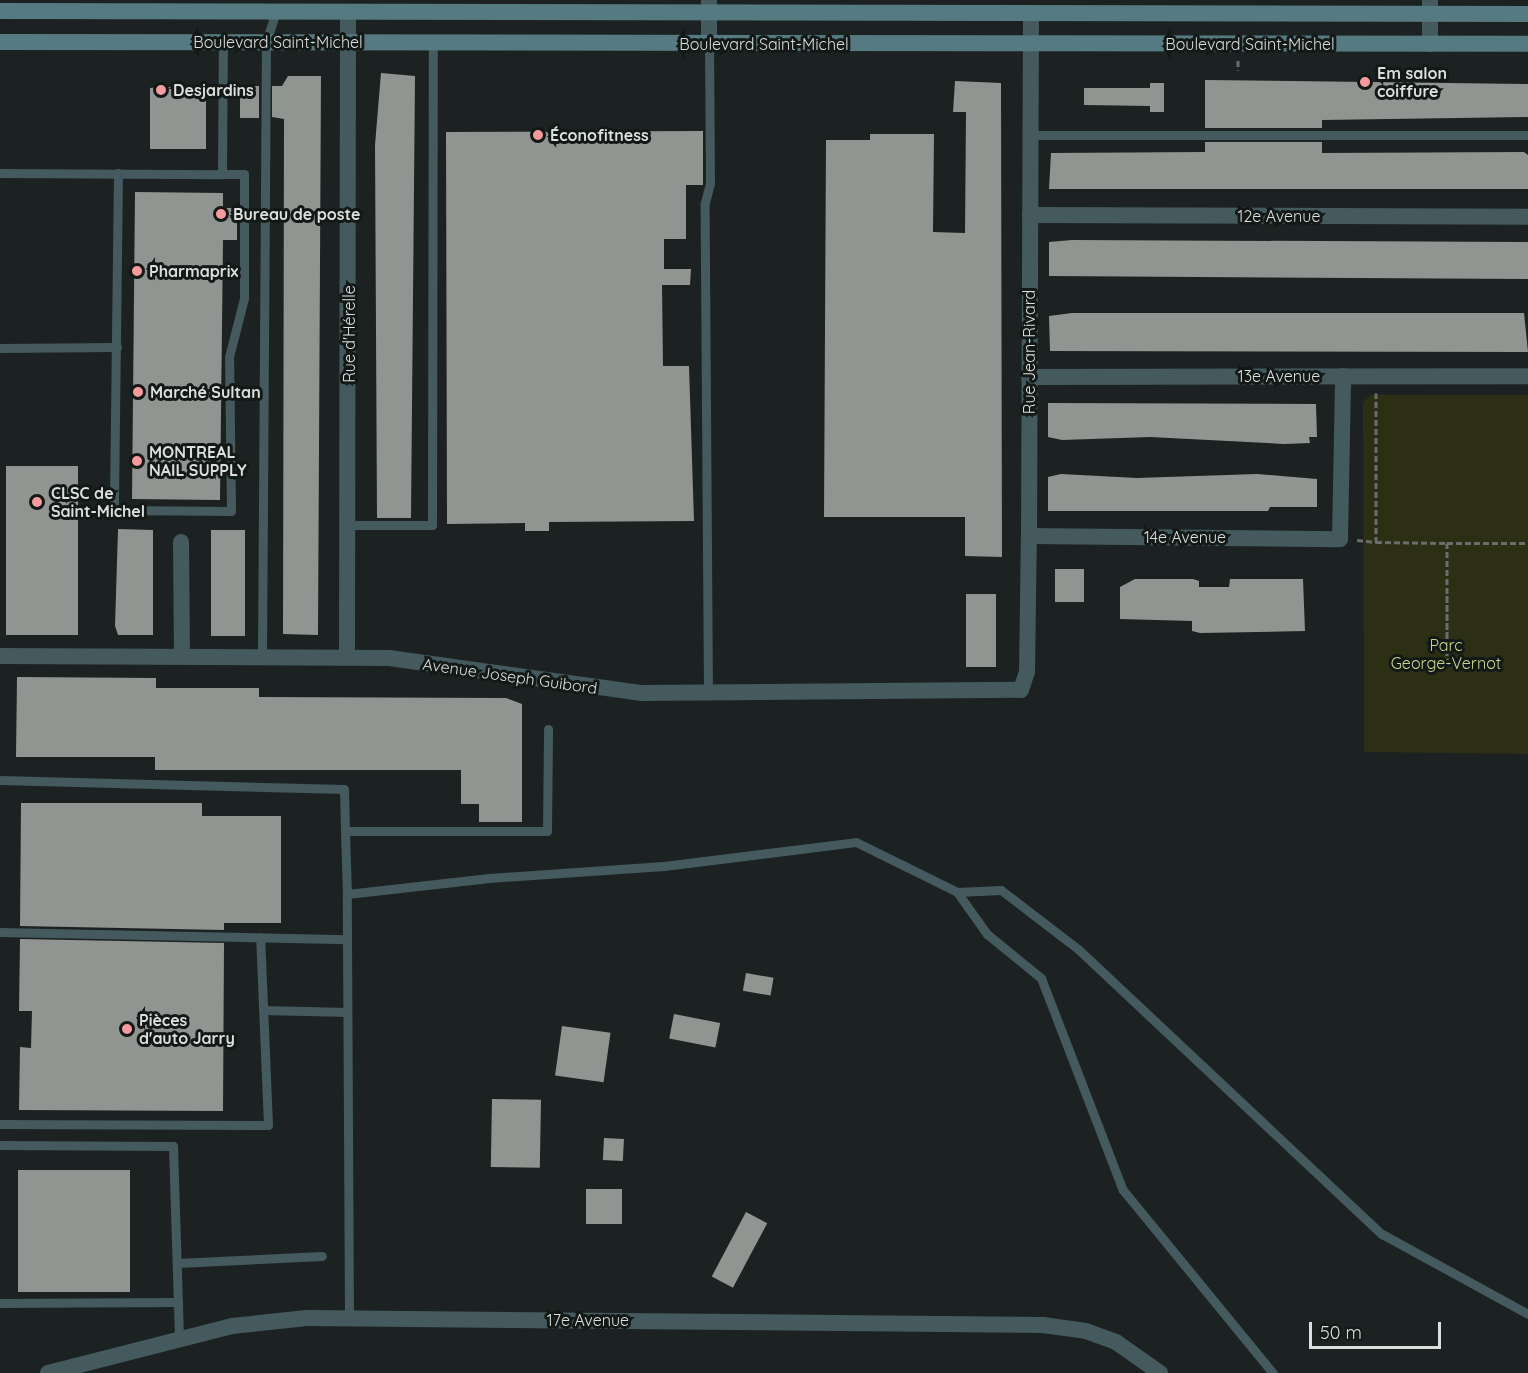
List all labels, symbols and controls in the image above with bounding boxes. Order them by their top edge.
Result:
street label: Boulevard Saint-Michel [193,32,363,52]
street label: Boulevard Saint-Michel [679,34,849,54]
street label: Boulevard Saint-Michel [1165,34,1335,54]
place label: Em salon coiffure [1377,63,1447,101]
marker: Em salon coiffure [1358,75,1372,89]
place label: Desjardins [173,80,254,100]
marker: Desjardins [154,83,168,97]
place label: Éconofitness [550,125,649,145]
marker: Éconofitness [531,128,545,142]
place label: Bureau de poste [233,204,360,224]
street label: 12e Avenue [1238,206,1320,226]
marker: Bureau de poste [214,207,228,221]
place label: Pharmaprix [149,261,238,281]
marker: Pharmaprix [130,264,144,278]
street label: Rue d'Hérelle [339,285,359,383]
street label: Rue Jean-Rivard [1019,290,1039,414]
street label: 13e Avenue [1238,366,1320,386]
place label: Marché Sultan [150,382,261,402]
marker: Marché Sultan [131,385,145,399]
place label: MONTREAL NAIL SUPPLY [149,442,247,480]
marker: MONTREAL NAIL SUPPLY [130,454,144,468]
place label: CLSC de Saint-Michel [51,483,145,521]
marker: CLSC de Saint-Michel [28,493,46,511]
street label: 14e Avenue [1144,527,1226,547]
park label: Parc George-Vernot [1391,635,1501,673]
street label: Avenue Joseph Guibord [421,654,599,698]
place label: Pièces d'auto Jarry [139,1010,235,1048]
marker: Pièces d'auto Jarry [120,1022,134,1036]
street label: 17e Avenue [547,1310,629,1330]
scale bar [1312,1310,1444,1348]
text: 50 m [1320,1321,1362,1344]

